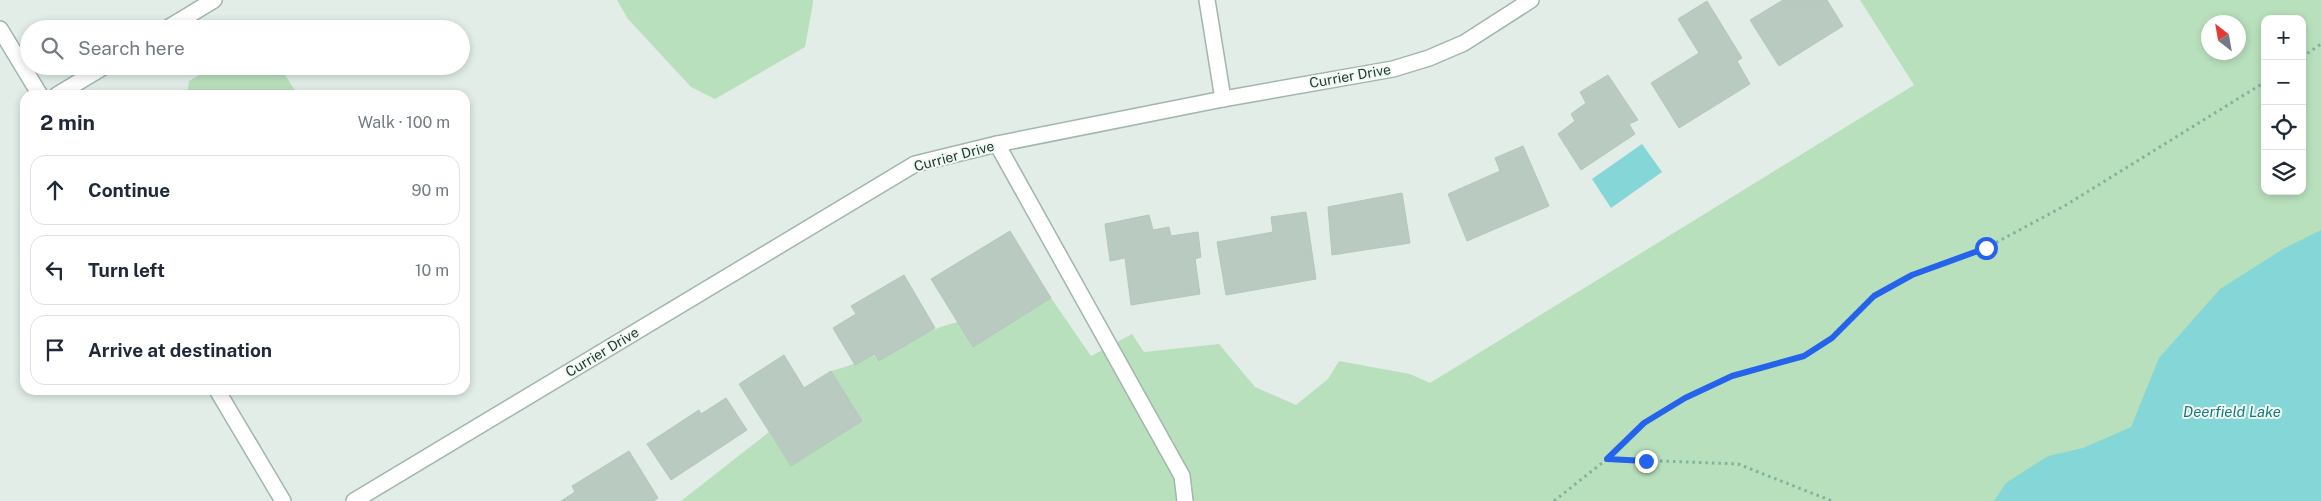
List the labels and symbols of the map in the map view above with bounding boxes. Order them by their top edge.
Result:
north arrow [2201,15,2246,60]
street label: Currier Drive [1308,61,1392,91]
street label: Currier Drive [912,138,996,174]
route start [1975,237,1998,260]
street label: Currier Drive [562,324,642,380]
water label: Deerfield Lake [2183,403,2281,420]
route end [1635,450,1658,473]

